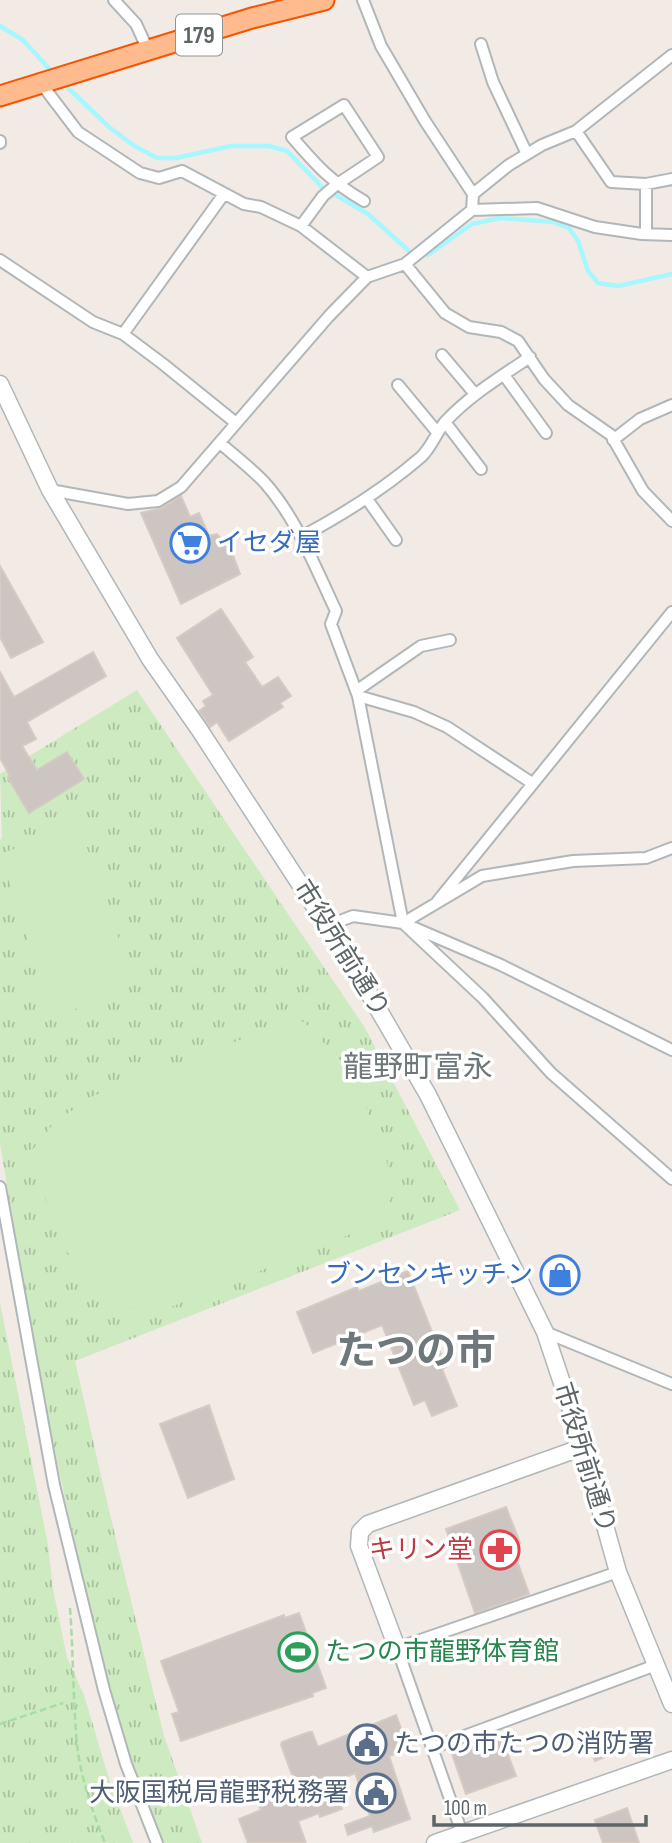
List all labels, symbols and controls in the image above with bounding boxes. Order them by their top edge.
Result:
road number: 179 [176,15,222,56]
supermarket icon: イセダ屋 [169,522,211,564]
place label: イセダ屋 [217,528,321,559]
street label: 市役所前通り [287,875,395,1023]
district label: 龍野町富永 [343,1050,493,1086]
shop icon: ブンセンキッチン [539,1254,581,1296]
place label: ブンセンキッチン [325,1260,533,1291]
district label: たつの市 [336,1328,496,1376]
street label: 市役所前通り [546,1379,622,1537]
pharmacy icon: キリン堂 [479,1529,521,1571]
place label: キリン堂 [369,1535,473,1566]
sports icon: たつの市龍野体育館 [277,1631,319,1673]
place label: たつの市龍野体育館 [325,1637,559,1668]
public building icon: たつの市たつの消防署 [346,1723,388,1765]
place label: たつの市たつの消防署 [394,1729,654,1760]
public building icon: 大阪国税局龍野税務署 [355,1772,397,1814]
place label: 大阪国税局龍野税務署 [89,1778,349,1809]
scale bar [434,1784,646,1828]
text: 100 m [444,1796,487,1821]

